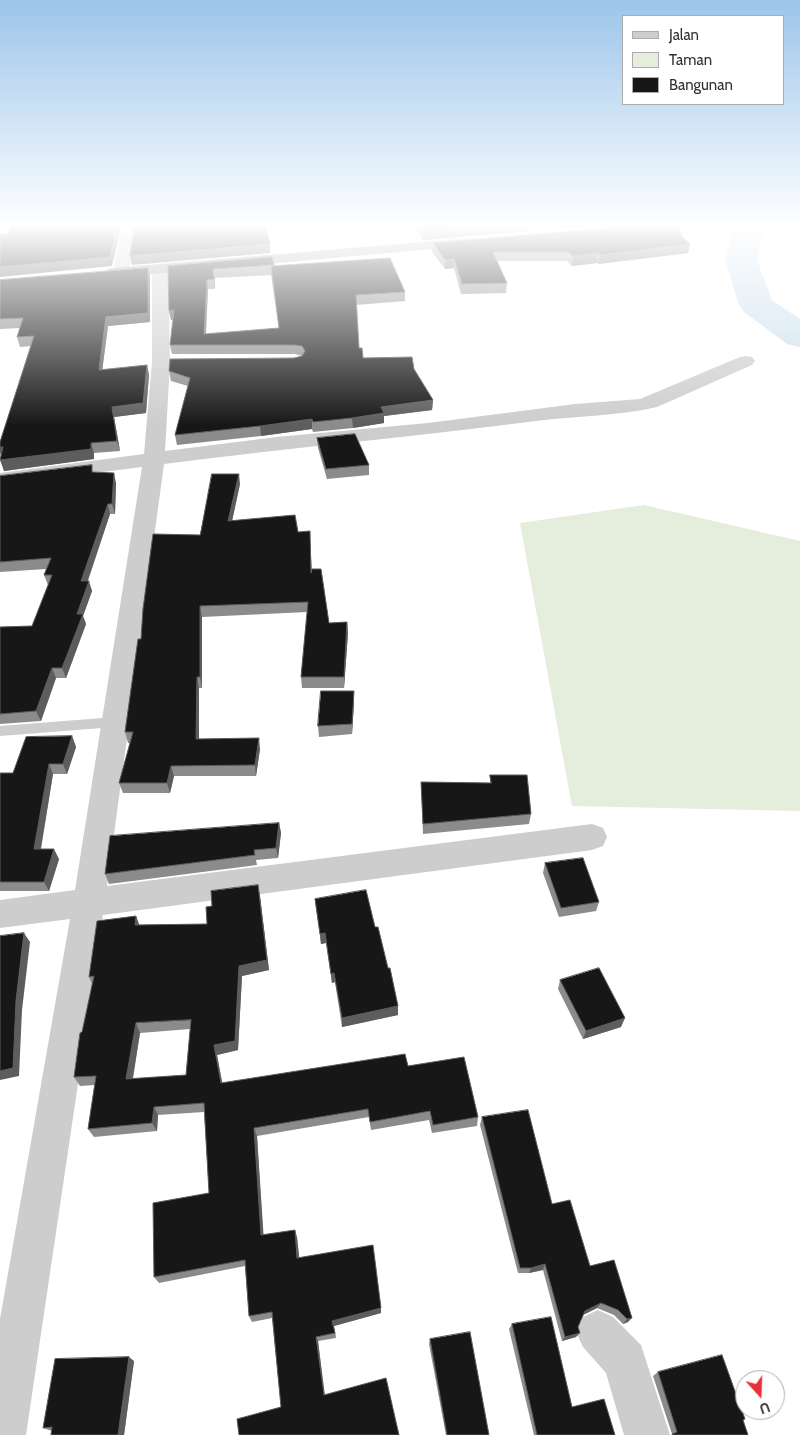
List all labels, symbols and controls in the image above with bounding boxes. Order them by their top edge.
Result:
legend [622,15,785,105]
text: Jalan [669,26,699,44]
text: Taman [669,51,712,69]
text: Bangunan [669,76,733,94]
north arrow [735,1370,785,1420]
text: U [757,1398,773,1418]

